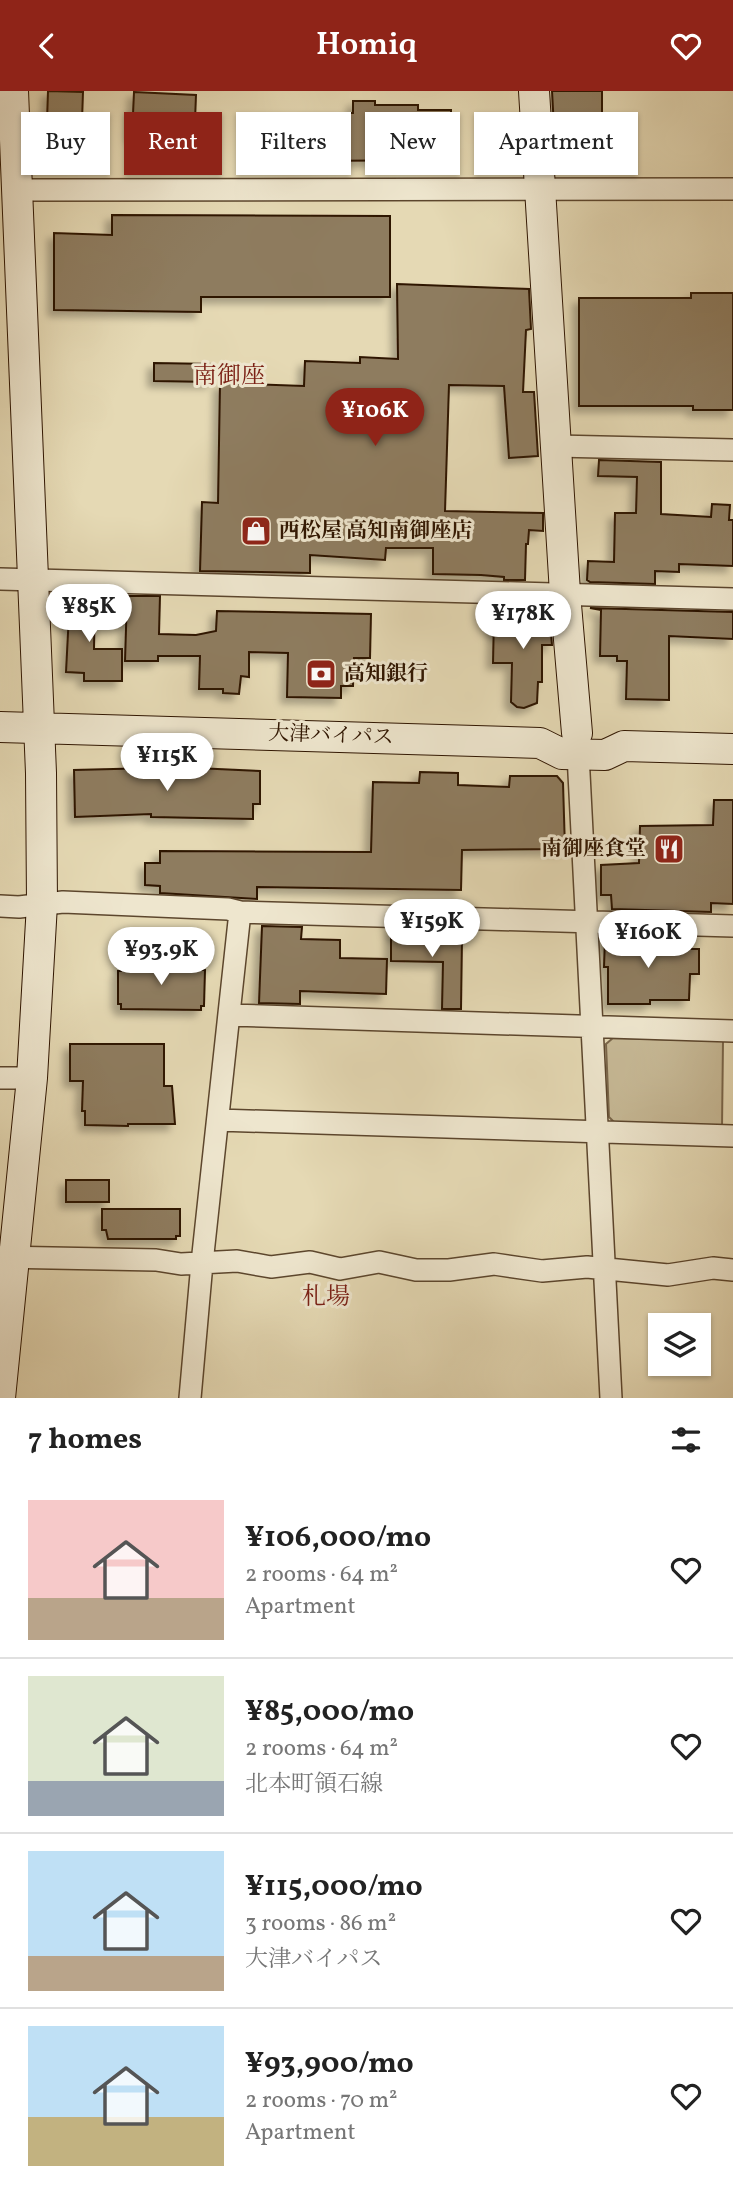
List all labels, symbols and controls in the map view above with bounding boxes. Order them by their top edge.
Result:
text: Homiq [316,24,417,68]
icon: back [28,27,66,65]
icon: heart [667,27,705,65]
chip: Buy [21,112,110,175]
chip: Rent [124,112,222,175]
chip: Filters [236,112,351,175]
chip: New [365,112,460,175]
chip: Apartment [474,112,638,175]
district label: 南御座 [193,360,265,394]
pin: ¥106K [326,389,424,448]
text: ¥106K [341,395,409,427]
shop icon: 西松屋 高知南御座店 [239,514,273,548]
place label: 西松屋 高知南御座店 [279,517,472,546]
pin: ¥85K [48,585,130,644]
text: ¥85K [62,591,116,623]
pin: ¥178K [474,591,572,651]
text: ¥178K [491,598,555,630]
bank icon: 高知銀行 [304,657,338,691]
place label: 高知銀行 [344,660,428,689]
street label: 大津バイパス [268,719,394,753]
pin: ¥115K [118,733,216,793]
text: ¥115K [137,740,197,772]
restaurant icon: 南御座食堂 [652,832,686,866]
place label: 南御座食堂 [541,835,646,864]
pin: ¥159K [383,899,481,959]
text: ¥159K [400,906,464,938]
pin: ¥160K [599,911,697,970]
text: ¥160K [614,917,682,949]
pin: ¥93.9K [104,927,218,987]
text: ¥93.9K [124,934,198,966]
district label: 札場 [302,1281,350,1315]
map controls [648,1313,711,1376]
button: layers [648,1313,711,1376]
text: 7 homes [28,1419,142,1461]
icon: filters [667,1421,705,1459]
text: ¥106,000/mo [245,1517,431,1559]
icon: home [84,1528,168,1612]
icon: heart [667,1551,705,1589]
text: 2 rooms · 64 m² [245,1559,398,1591]
text: Apartment [245,1591,356,1623]
text: ¥85,000/mo [245,1691,414,1733]
icon: home [84,1704,168,1788]
icon: heart [667,1727,705,1765]
text: 2 rooms · 64 m² [245,1733,398,1765]
text: 北本町領石線 [245,1769,383,1801]
text: ¥115,000/mo [245,1866,423,1908]
icon: home [84,1879,168,1963]
icon: heart [667,1902,705,1940]
text: 3 rooms · 86 m² [245,1908,396,1940]
text: 大津バイパス [245,1944,383,1976]
text: ¥93,900/mo [245,2043,414,2085]
icon: home [84,2054,168,2138]
icon: heart [667,2077,705,2115]
text: 2 rooms · 70 m² [245,2085,398,2117]
text: Apartment [245,2117,356,2149]

